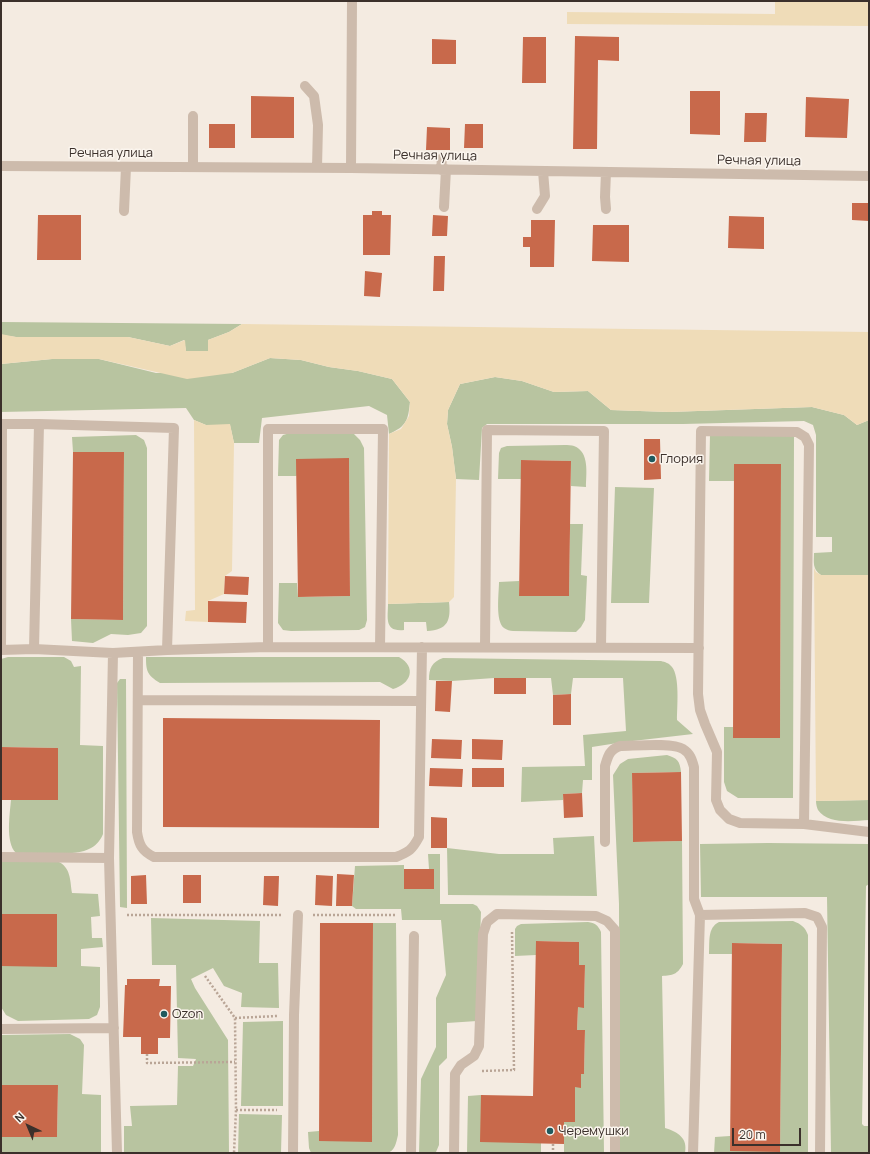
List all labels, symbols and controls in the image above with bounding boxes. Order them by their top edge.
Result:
street label: Речная улица [69,145,153,161]
street label: Речная улица [393,147,477,165]
street label: Речная улица [717,152,801,170]
place label: Глория [660,451,703,467]
marker: Глория [647,454,657,464]
place label: Ozon [172,1006,203,1022]
marker: Ozon [159,1009,169,1019]
north arrow [8,1106,48,1146]
text: N [11,1109,27,1125]
scale bar [734,1120,803,1146]
place label: Черемушки [558,1123,629,1139]
marker: Черемушки [545,1126,555,1136]
text: 20 m [739,1126,766,1143]

